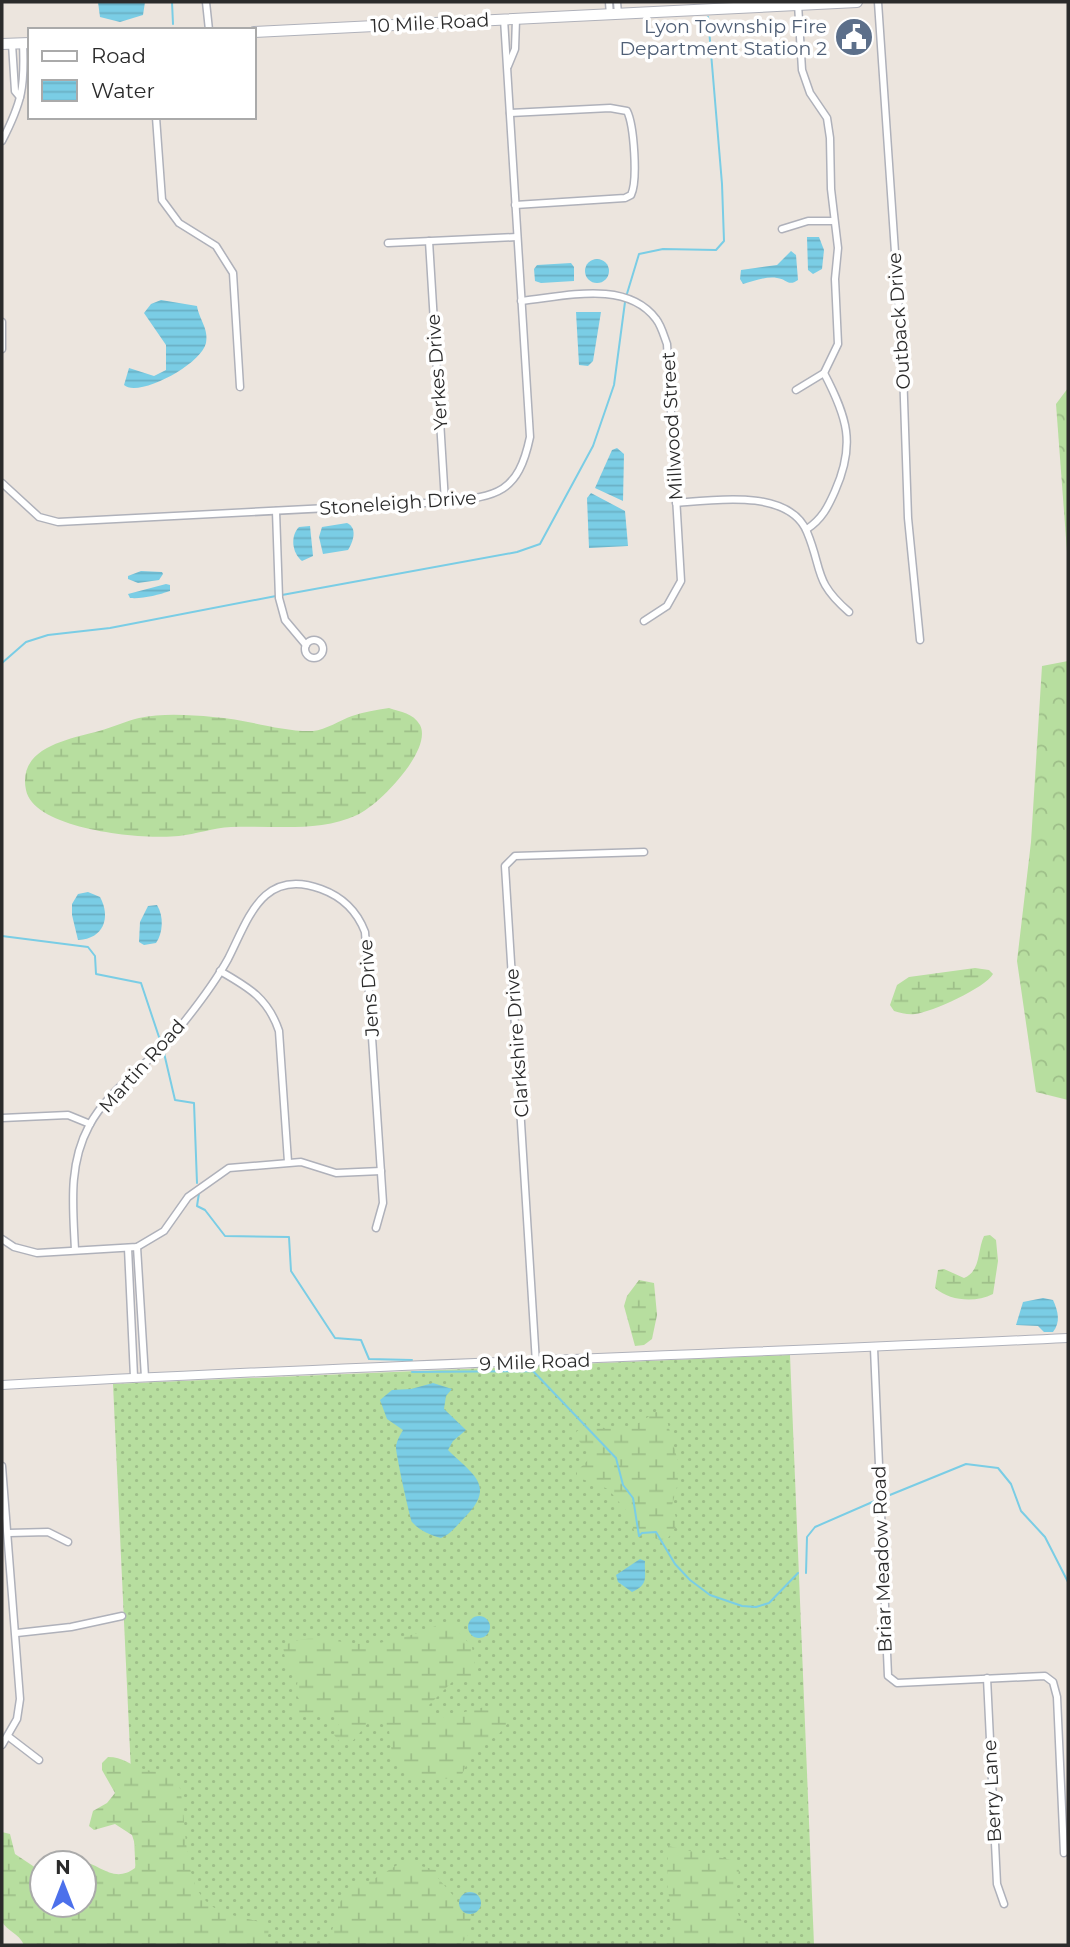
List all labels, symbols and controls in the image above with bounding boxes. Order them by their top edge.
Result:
street label: 10 Mile Road [370,8,490,38]
place label: Lyon Township Fire Department Station 2 [619,15,827,60]
public building icon: Lyon Township Fire Department Station 2 [833,16,875,58]
legend [28,28,256,119]
text: Road [91,43,146,68]
text: Water [91,78,155,103]
street label: Outback Drive [883,252,915,390]
street label: Yerkes Drive [421,313,453,431]
street label: Millwood Street [657,351,687,501]
street label: Stoneleigh Drive [319,486,477,520]
street label: Jens Drive [354,938,384,1039]
street label: Clarkshire Drive [500,968,534,1118]
street label: Martin Road [94,1015,190,1117]
street label: 9 Mile Road [479,1349,591,1375]
street label: Briar Meadow Road [867,1465,897,1653]
street label: Berry Lane [978,1739,1006,1843]
north arrow [28,1849,98,1919]
text: N [55,1856,71,1879]

